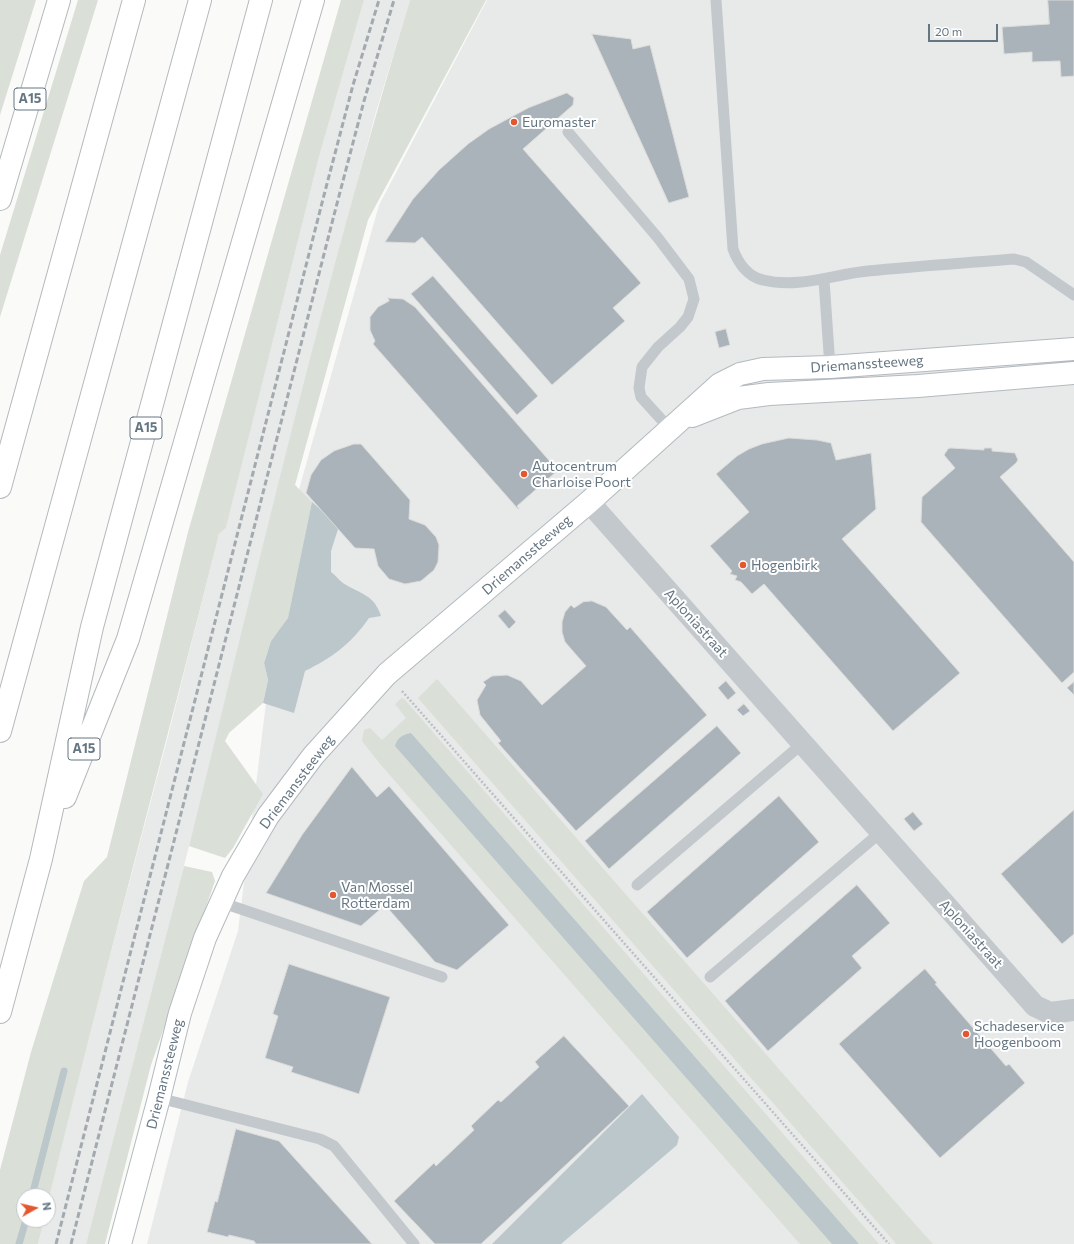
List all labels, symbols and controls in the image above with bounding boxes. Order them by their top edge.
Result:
scale bar [930,16,1000,42]
text: 20 m [935,24,962,38]
road number: A15 [14,88,46,110]
place label: Euromaster [522,114,596,130]
marker: Euromaster [509,117,519,127]
street label: Driemanssteeweg [810,352,924,376]
road number: A15 [130,417,162,439]
place label: Autocentrum Charloise Poort [532,458,631,490]
marker: Autocentrum Charloise Poort [519,469,529,479]
street label: Driemanssteeweg [479,511,575,599]
place label: Hogenbirk [751,557,818,573]
marker: Hogenbirk [738,560,748,570]
street label: Aploniastraat [661,585,731,661]
street label: Driemanssteeweg [256,732,338,832]
road number: A15 [68,738,100,760]
place label: Van Mossel Rotterdam [341,879,413,912]
marker: Van Mossel Rotterdam [328,890,338,900]
street label: Aploniastraat [936,896,1006,972]
street label: Driemanssteeweg [143,1017,187,1131]
place label: Schadeservice Hoogenboom [974,1018,1064,1050]
marker: Schadeservice Hoogenboom [961,1029,971,1039]
north arrow [16,1188,56,1228]
text: N [40,1201,54,1211]

